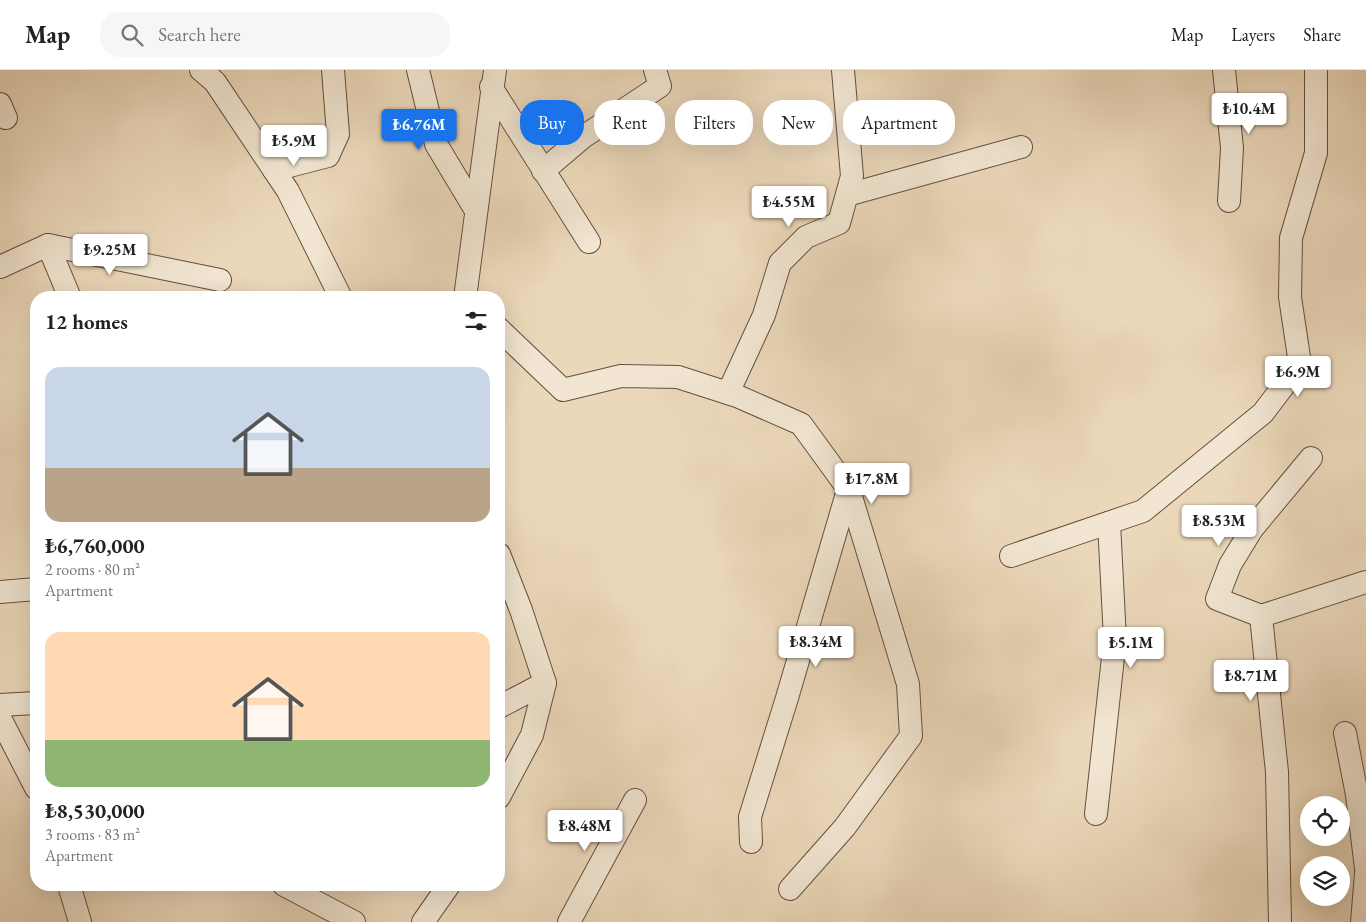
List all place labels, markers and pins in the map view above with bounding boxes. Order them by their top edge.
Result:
pin: ₺10.4M [1208,92,1290,135]
pin: ₺6.76M [378,108,460,151]
pin: ₺5.9M [259,124,329,167]
pin: ₺4.55M [748,186,830,228]
pin: ₺9.25M [69,234,151,276]
pin: ₺6.9M [1263,356,1333,398]
pin: ₺17.8M [831,462,913,505]
pin: ₺8.53M [1178,504,1260,547]
pin: ₺8.34M [775,626,857,668]
pin: ₺5.1M [1096,626,1166,669]
pin: ₺8.71M [1210,660,1292,702]
pin: ₺8.48M [544,810,626,852]

